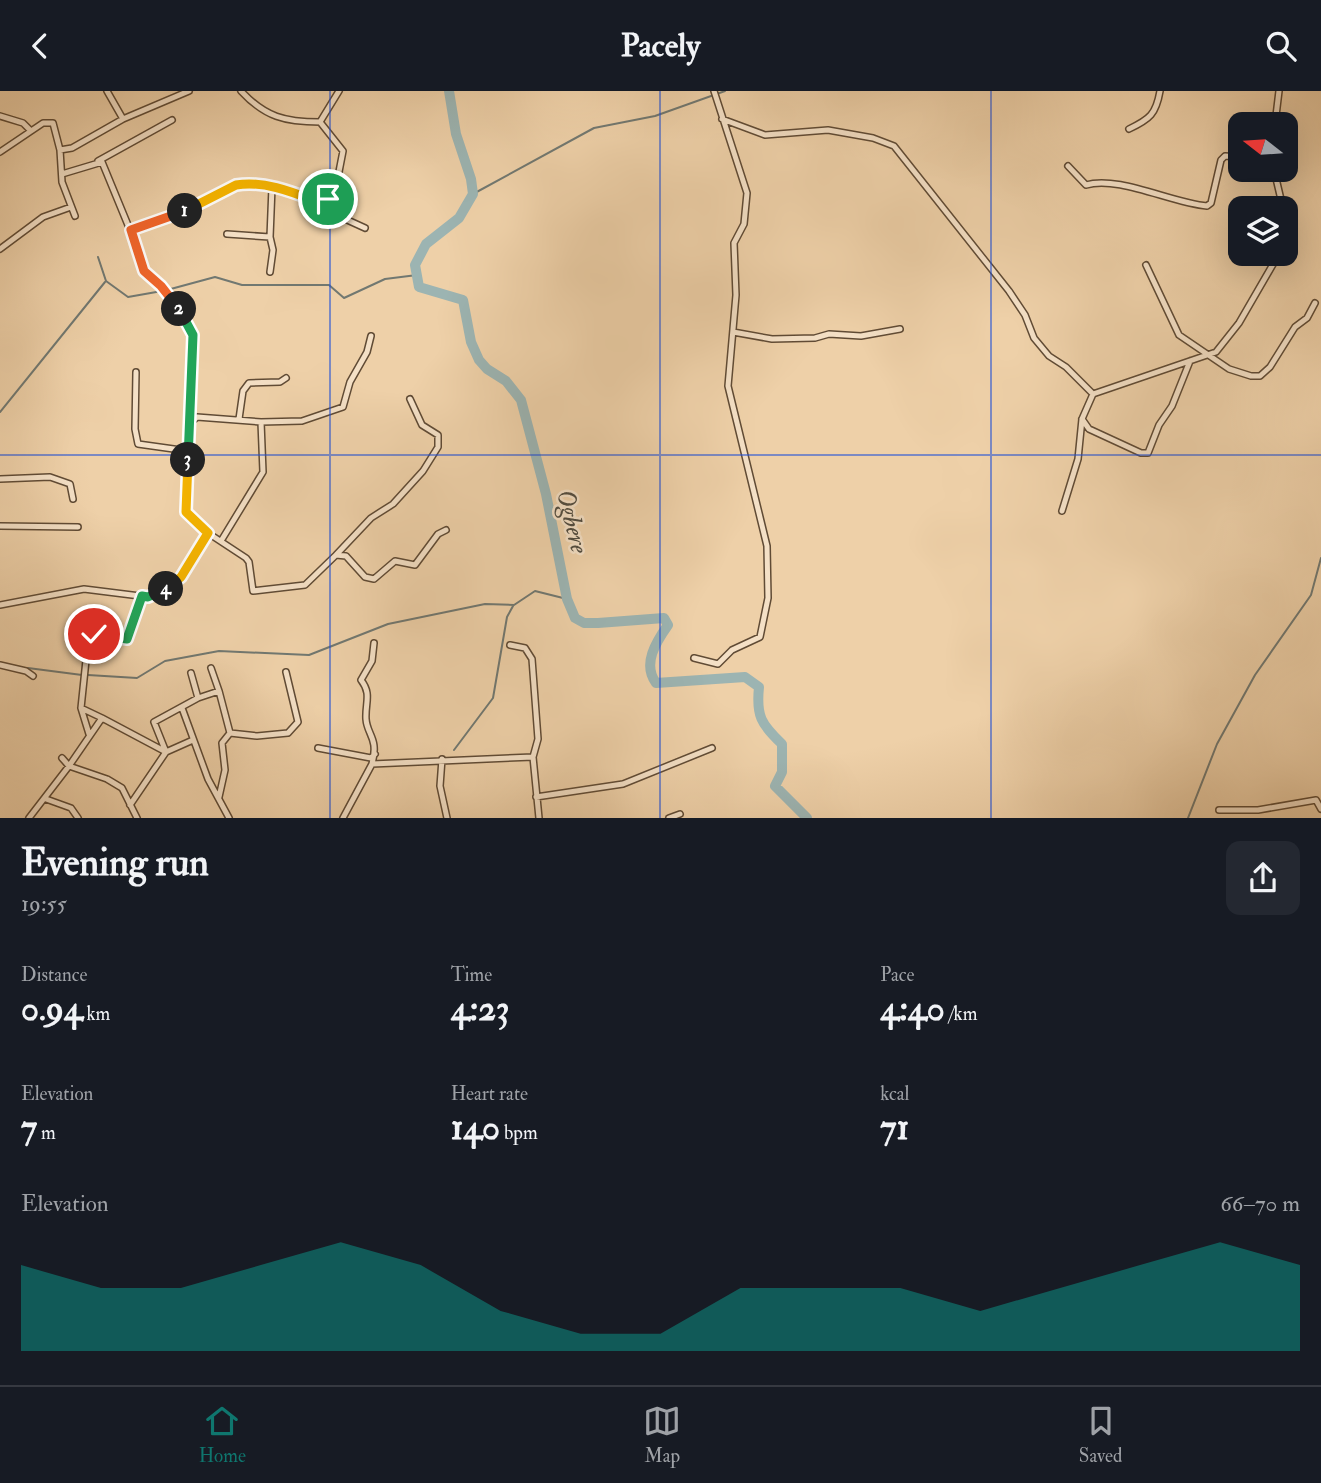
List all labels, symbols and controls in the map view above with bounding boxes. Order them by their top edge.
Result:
text: Pacely [621,26,700,66]
icon: back [21,27,59,65]
icon: search [1262,27,1300,65]
north arrow [1228,112,1298,182]
map controls [1228,112,1298,266]
pin [298,169,358,229]
icon: arrive [309,180,347,218]
pin: 1 [168,193,202,229]
button: layers [1228,196,1298,266]
text: 1 [181,198,188,222]
pin: 2 [162,291,196,326]
text: 2 [174,296,183,320]
pin: 3 [170,443,206,477]
text: 3 [184,447,191,471]
water label: Ogbere [549,486,595,557]
pin: 4 [148,571,184,607]
text: 4 [160,576,171,600]
pin [64,604,124,664]
icon: check [75,615,113,653]
text: Evening run [21,839,209,887]
button: share [1226,841,1300,915]
text: 19:55 [21,889,67,918]
text: Distance [21,963,87,987]
text: Time [451,963,492,987]
text: Pace [880,963,914,987]
text: 0.94 [21,987,83,1031]
text: 4:23 [451,987,509,1031]
text: 4:40 [880,987,945,1031]
text: km [83,1002,110,1026]
text: /km [945,1002,977,1026]
text: Elevation [21,1082,93,1106]
text: Heart rate [451,1082,528,1106]
text: kcal [880,1082,909,1106]
text: 7 [21,1106,37,1150]
text: 140 [451,1106,500,1150]
text: 71 [880,1106,909,1150]
text: m [37,1121,56,1145]
text: bpm [500,1121,538,1145]
text: Elevation [21,1189,109,1218]
text: 66–70 m [1220,1189,1300,1218]
tab: Home [199,1402,246,1468]
tab: Map [643,1402,681,1468]
tab: Saved [1079,1402,1122,1468]

